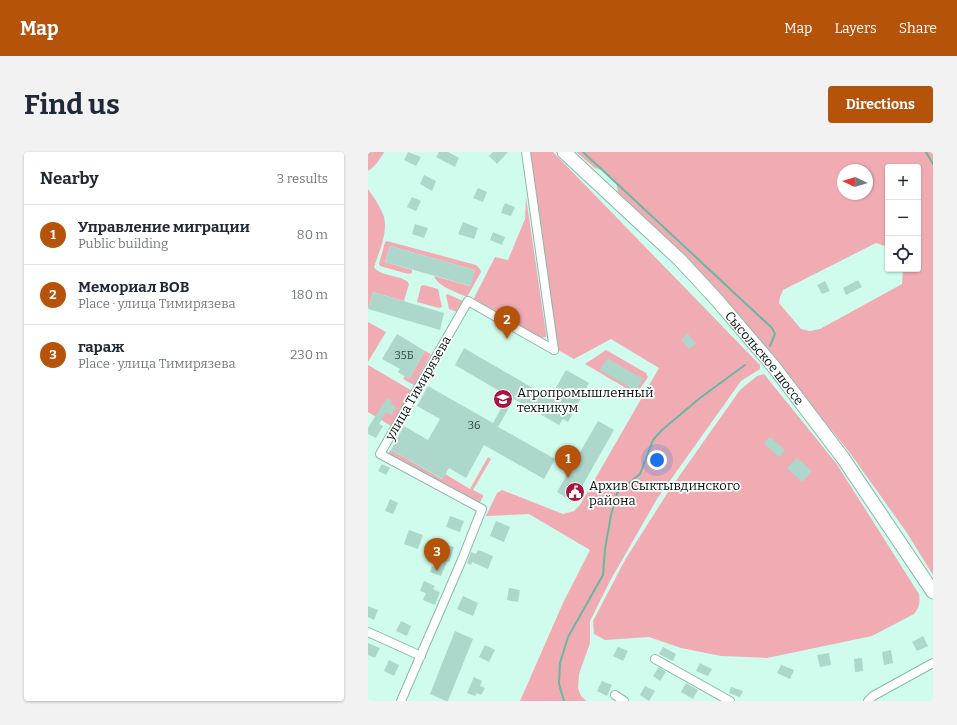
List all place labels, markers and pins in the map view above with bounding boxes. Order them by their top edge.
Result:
pin: 2 [494,306,520,339]
place label: Агропромышленный техникум [517,385,654,415]
school or university icon: Агропромышленный техникум [492,388,514,410]
pin: 1 [555,445,581,478]
place label: Архив Сыктывдинского района [589,478,740,508]
public building icon: Архив Сыктывдинского района [564,481,586,503]
pin: 3 [424,538,450,571]

